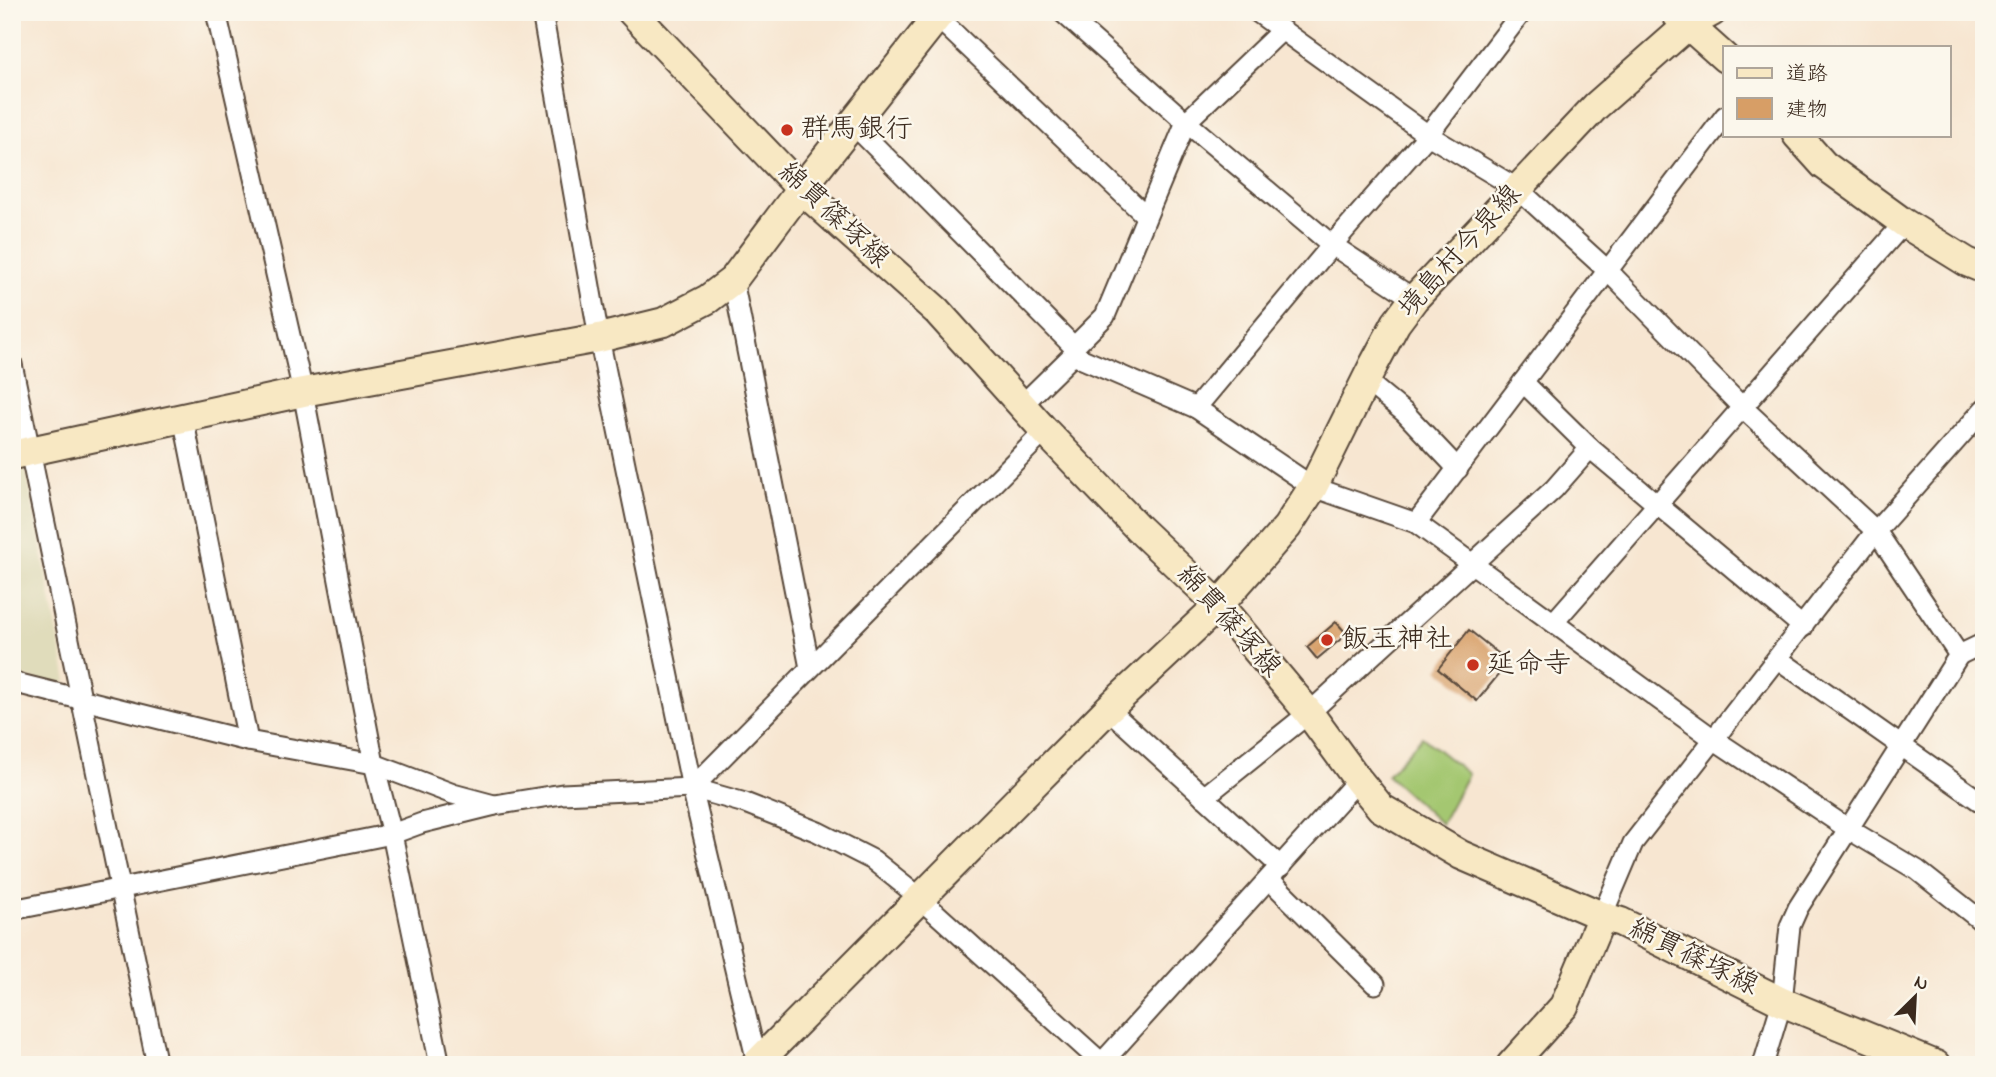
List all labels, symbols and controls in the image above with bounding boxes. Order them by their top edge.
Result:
legend [1723,46,1951,136]
text: 道路 [1786,60,1828,90]
text: 建物 [1786,96,1828,126]
place label: 群馬銀行 [801,110,913,151]
marker: 群馬銀行 [779,122,795,138]
street label: 綿貫篠塚線 [768,153,898,279]
street label: 境島村今泉線 [1390,176,1532,328]
street label: 綿貫篠塚線 [1166,556,1290,688]
place label: 飯玉神社 [1341,620,1453,661]
marker: 飯玉神社 [1319,632,1335,648]
place label: 延命寺 [1487,645,1571,686]
marker: 延命寺 [1465,657,1481,673]
street label: 綿貫篠塚線 [1621,909,1765,1007]
north arrow [1881,962,1951,1032]
text: N [1910,969,1932,999]

